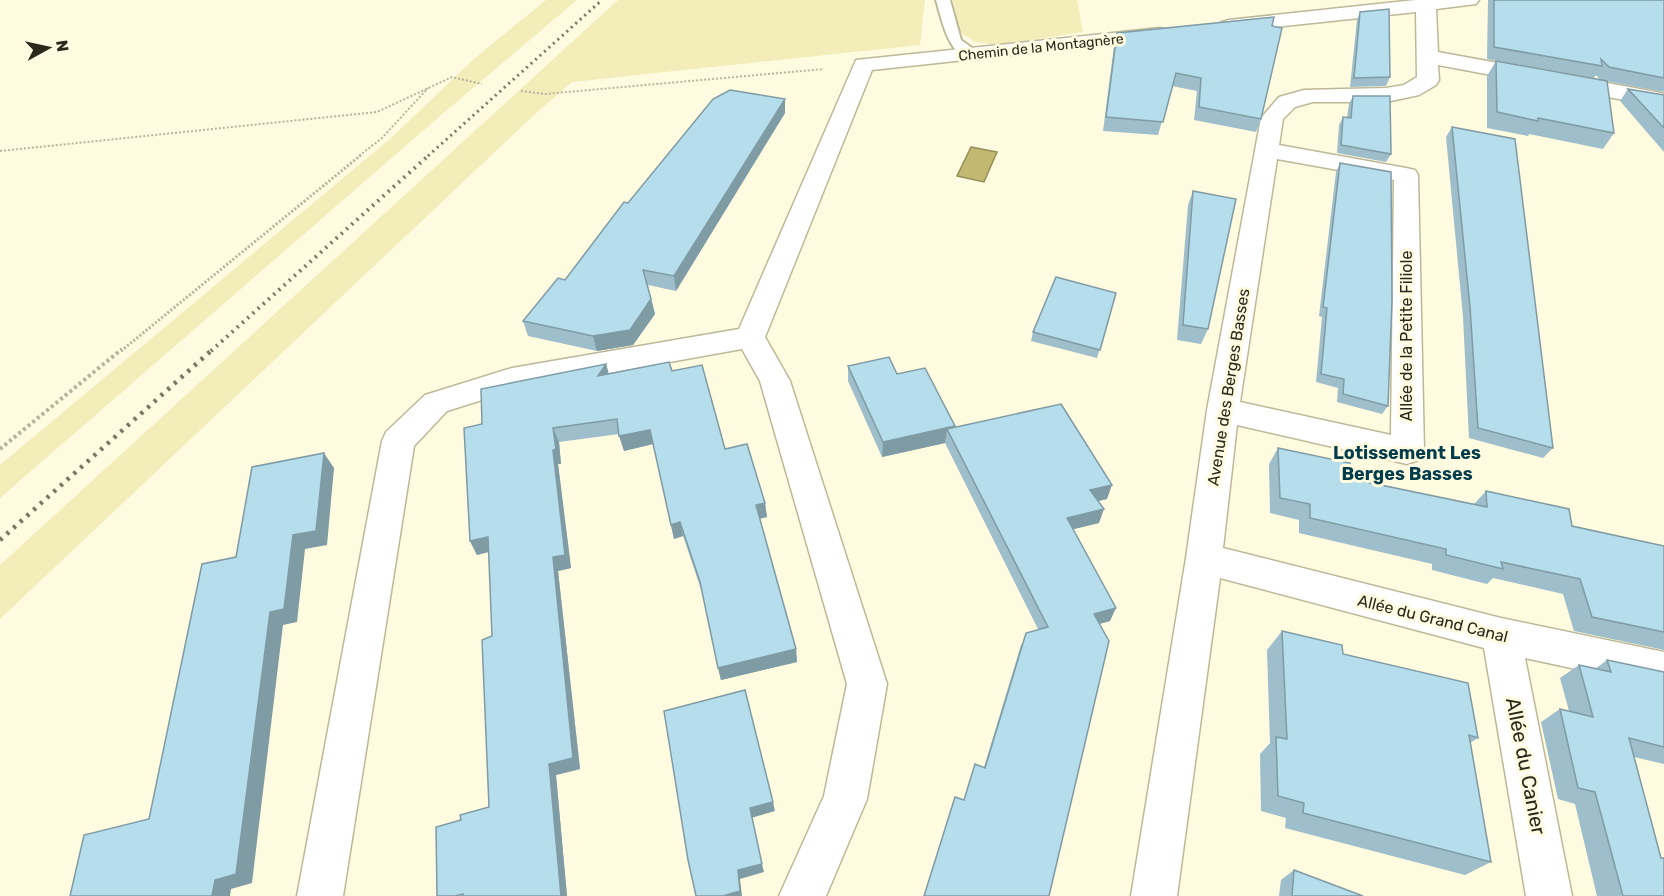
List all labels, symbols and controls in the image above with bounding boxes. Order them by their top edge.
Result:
north arrow [18,18,78,78]
street label: Chemin de la Montagnère [958,30,1125,65]
text: N [52,39,73,53]
street label: Allée de la Petite Filiole [1397,251,1416,421]
street label: Avenue des Berges Basses [1203,287,1253,487]
district label: Lotissement Les Berges Basses [1333,442,1481,485]
street label: Allée du Grand Canal [1356,591,1510,646]
street label: Allée du Canier [1501,695,1551,837]

